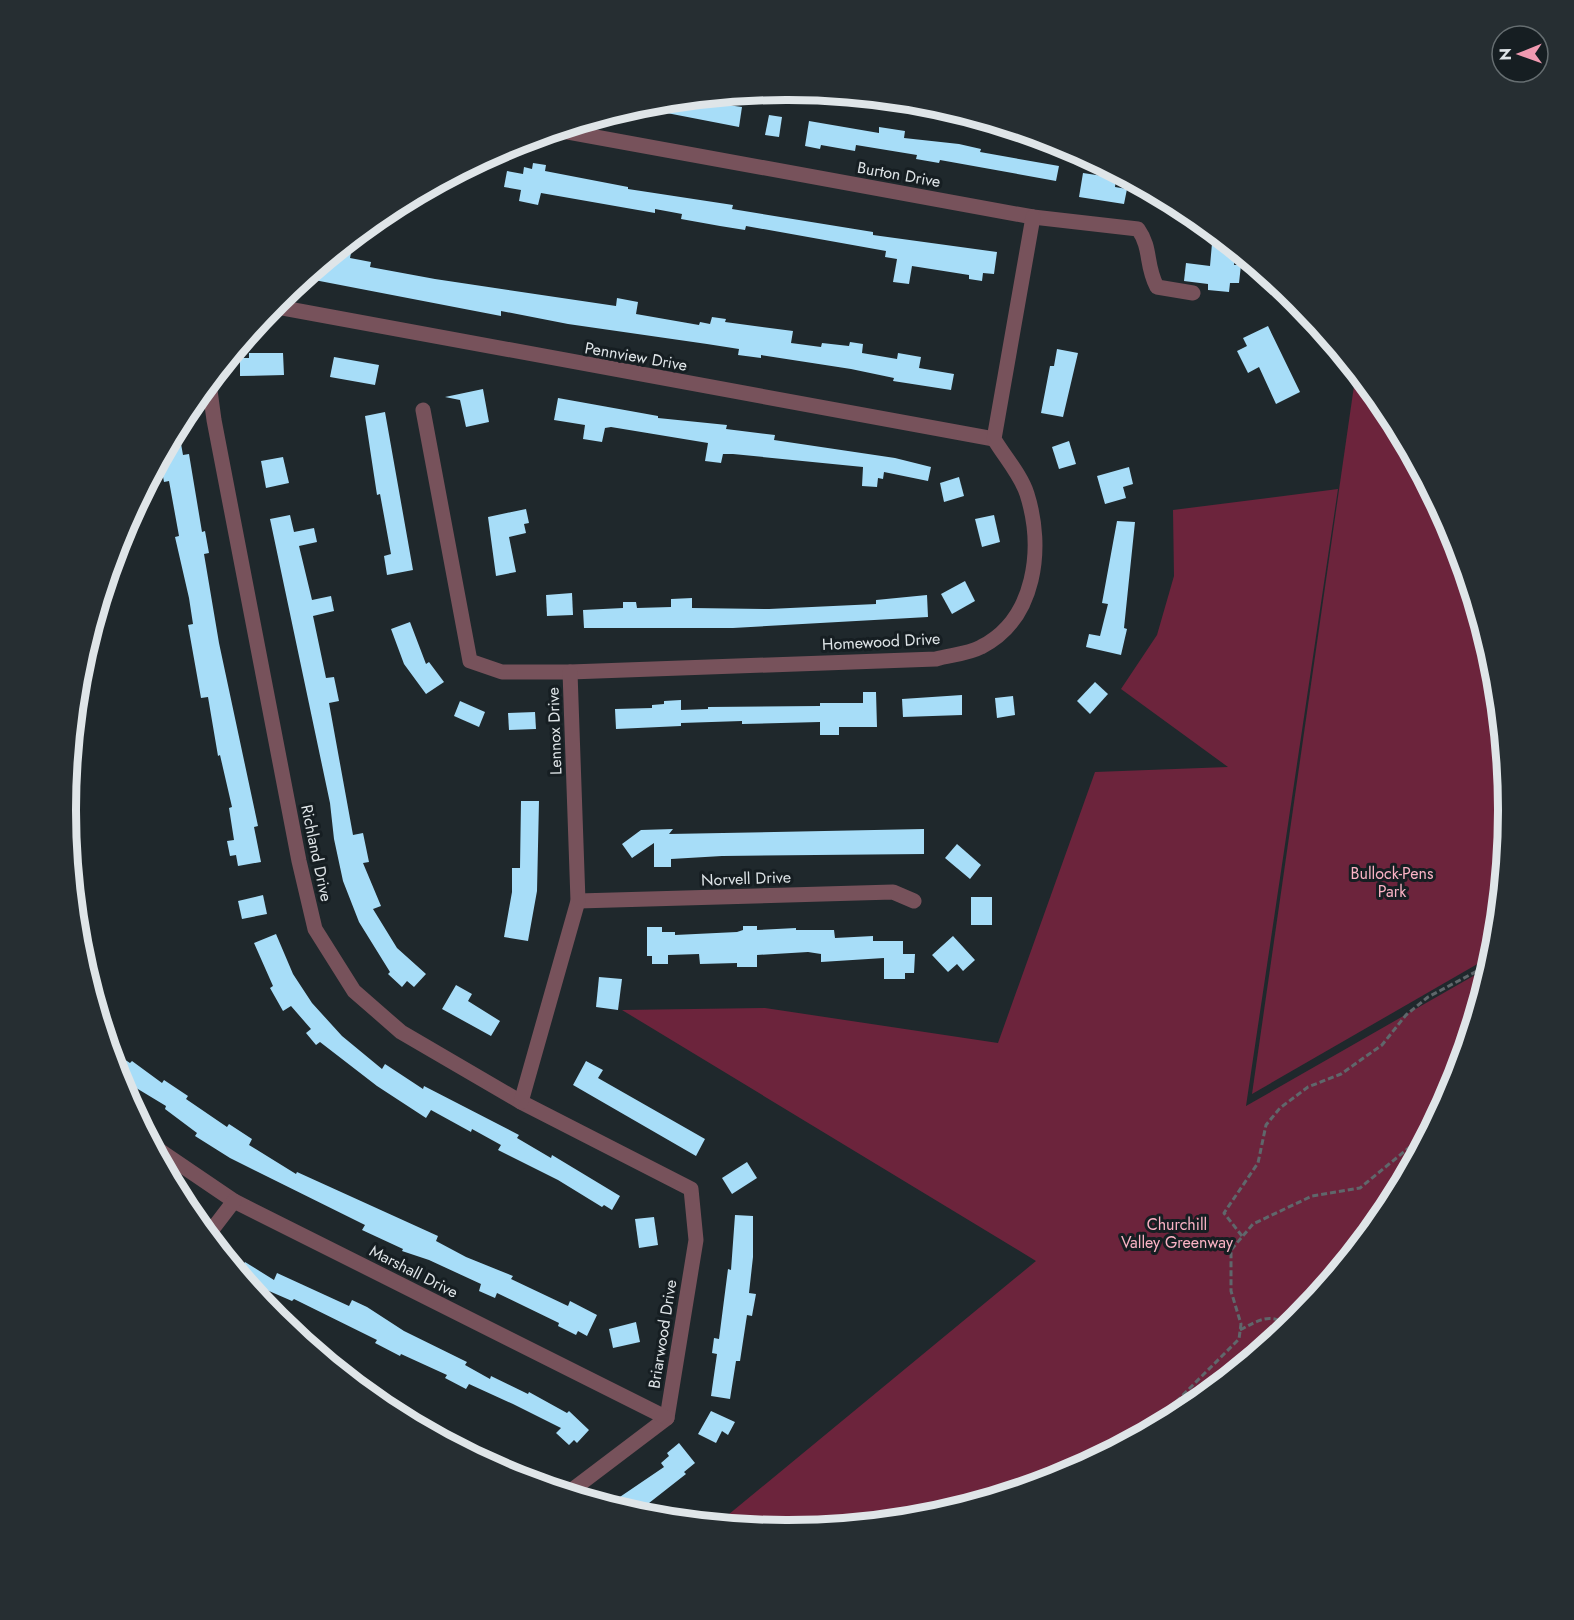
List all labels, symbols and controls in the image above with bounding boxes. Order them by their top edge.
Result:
north arrow [1490,24,1550,84]
text: N [1494,48,1517,61]
street label: Burton Drive [855,156,942,193]
street label: Pennview Drive [583,336,689,377]
street label: Homewood Drive [821,627,941,656]
street label: Lennox Drive [541,687,568,775]
street label: Richland Drive [295,803,338,904]
park label: Bullock-Pens Park [1351,862,1433,903]
street label: Norvell Drive [701,865,791,892]
park label: Churchill Valley Greenway [1121,1213,1234,1254]
street label: Marshall Drive [366,1239,462,1304]
street label: Briarwood Drive [643,1278,682,1390]

